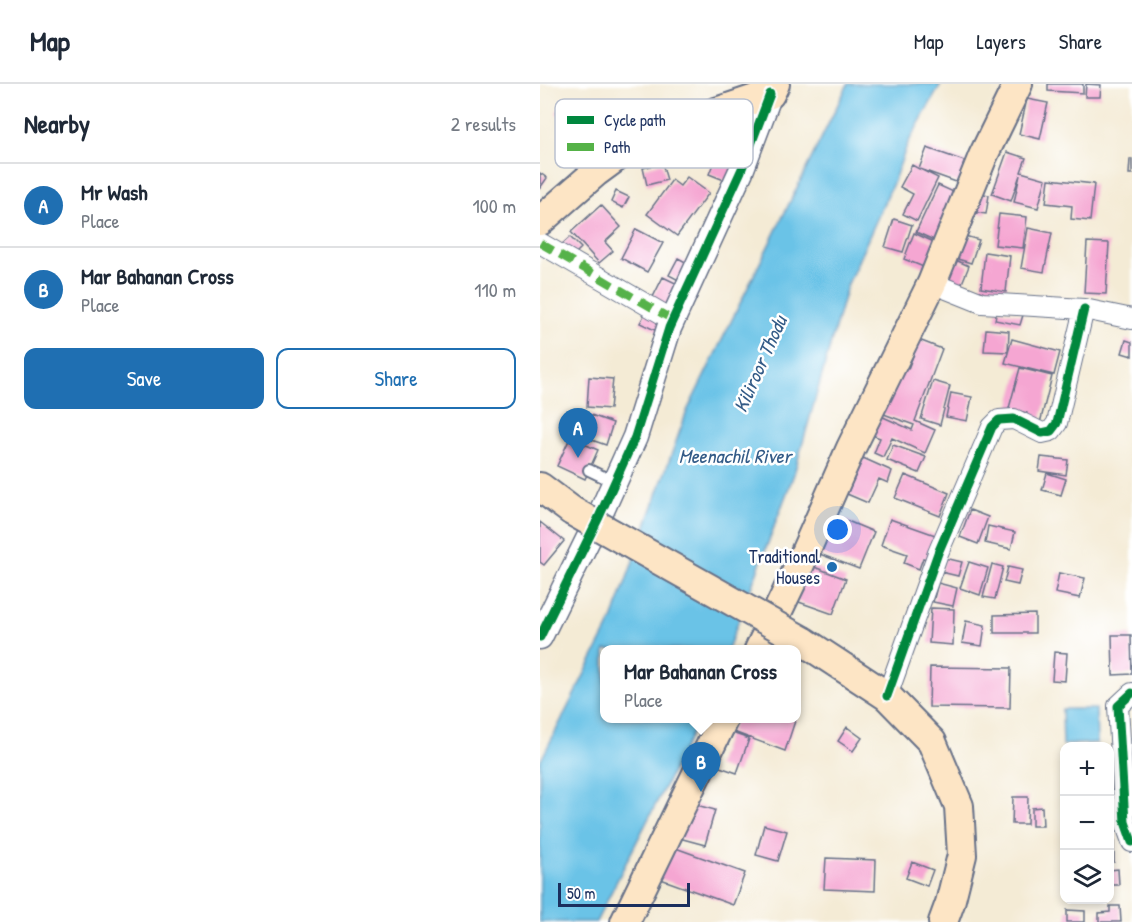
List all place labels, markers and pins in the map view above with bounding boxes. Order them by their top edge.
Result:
pin: A [558,408,597,458]
place label: Traditional Houses [749,544,820,590]
marker: Traditional Houses [825,560,839,574]
pin: B [682,742,720,792]

